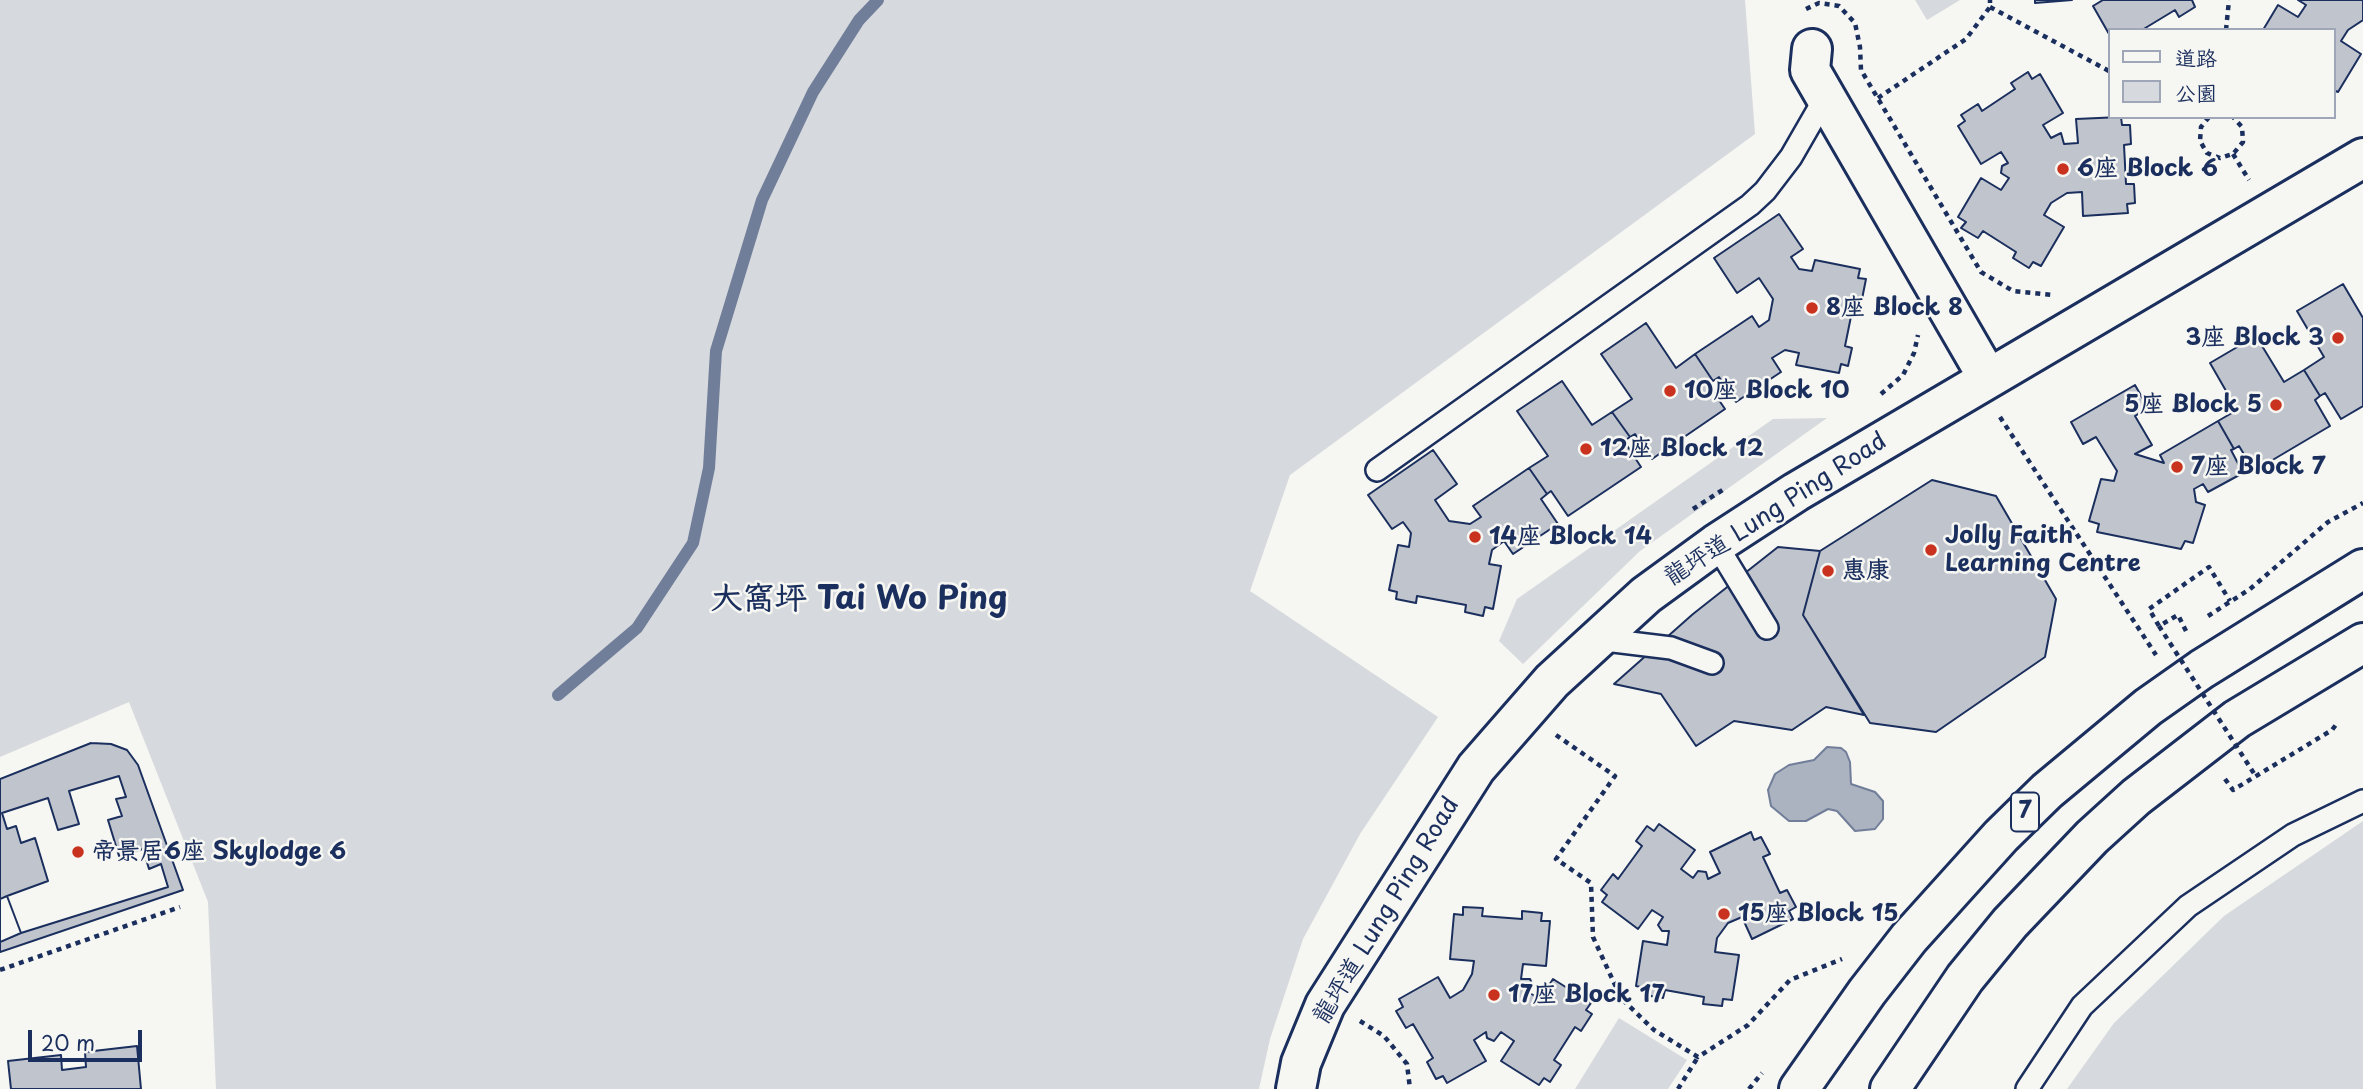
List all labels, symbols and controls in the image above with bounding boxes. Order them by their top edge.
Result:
legend [2108,28,2335,119]
text: 道路 [2175,41,2217,73]
text: 公園 [2175,76,2217,108]
place label: 6座 Block 6 [2077,155,2218,183]
marker: 6座 Block 6 [2055,161,2071,177]
place label: 8座 Block 8 [1826,294,1963,322]
marker: 8座 Block 8 [1804,300,1820,316]
place label: 3座 Block 3 [2186,324,2324,352]
marker: 3座 Block 3 [2330,330,2346,346]
place label: 10座 Block 10 [1684,377,1850,405]
marker: 10座 Block 10 [1662,383,1678,399]
place label: 5座 Block 5 [2124,391,2262,419]
marker: 5座 Block 5 [2268,397,2284,413]
street label: 龍坪道 Lung Ping Road [1660,427,1892,593]
place label: 12座 Block 12 [1600,435,1764,463]
marker: 12座 Block 12 [1578,441,1594,457]
place label: 7座 Block 7 [2191,453,2326,481]
marker: 7座 Block 7 [2169,459,2185,475]
place label: Jolly Faith Learning Centre [1945,522,2141,578]
place label: 14座 Block 14 [1489,523,1652,551]
marker: 14座 Block 14 [1467,529,1483,545]
marker: Jolly Faith Learning Centre [1923,542,1939,558]
place label: 惠康 [1842,557,1890,585]
marker: 惠康 [1820,563,1836,579]
district label: 大窩坪 Tai Wo Ping [711,581,1007,619]
road number: 7 [2011,792,2039,832]
street label: 龍坪道 Lung Ping Road [1308,793,1466,1029]
place label: 帝景居6座 Skylodge 6 [92,838,346,866]
marker: 帝景居6座 Skylodge 6 [70,844,86,860]
place label: 15座 Block 15 [1738,900,1899,928]
marker: 15座 Block 15 [1716,906,1732,922]
place label: 17座 Block 17 [1508,981,1664,1009]
marker: 17座 Block 17 [1486,987,1502,1003]
scale bar [32,1016,145,1060]
text: 20 m [41,1026,95,1058]

